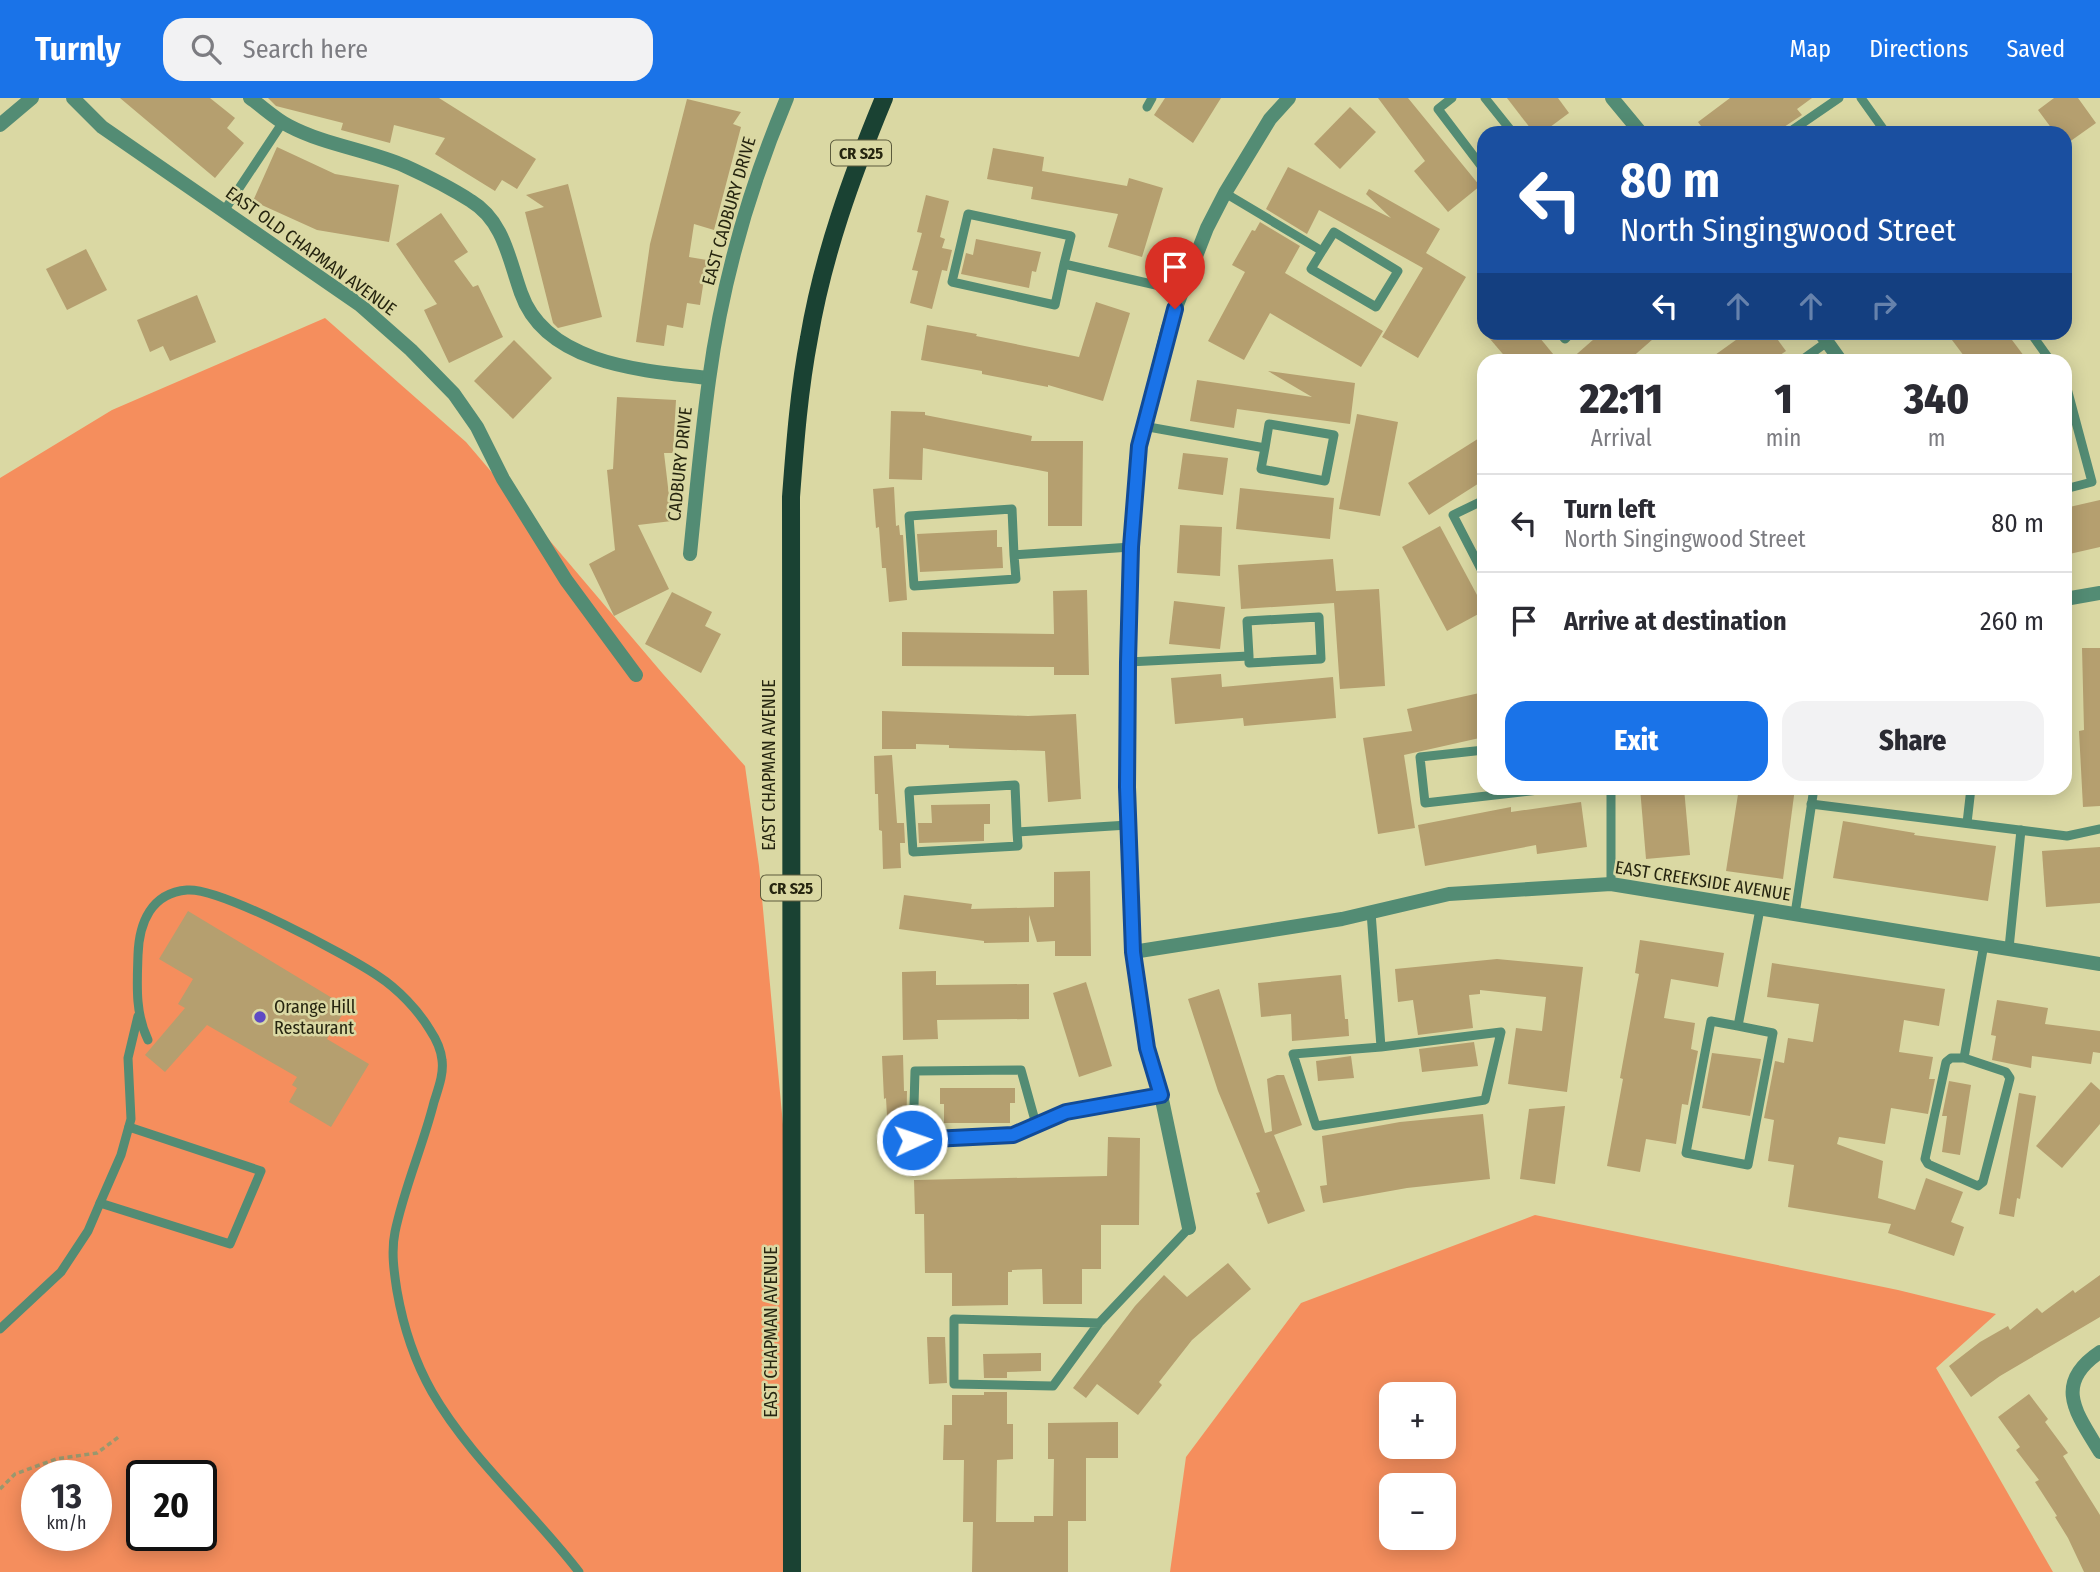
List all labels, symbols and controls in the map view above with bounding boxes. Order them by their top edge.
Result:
search box [163,18,653,81]
text: Turnly [35,29,121,69]
icon: search [187,30,225,68]
text: Search here [243,34,368,65]
text: Map [1790,35,1831,63]
text: Directions [1869,35,1968,63]
text: Saved [2006,35,2065,63]
street label: EAST CADBURY DRIVE [697,134,761,288]
road number: CR S25 [831,140,891,166]
text: 80 m [1620,151,1720,210]
icon: left [1505,154,1596,245]
street label: EAST OLD CHAPMAN AVENUE [221,182,401,320]
text: North Singingwood Street [1620,211,1956,249]
pin [1145,237,1205,309]
icon: arrive [1156,248,1194,286]
icon: left [1646,287,1684,325]
icon: ahead [1719,287,1757,325]
icon: ahead [1792,287,1830,325]
icon: right [1865,287,1903,325]
text: 22:11 [1580,374,1663,424]
text: 1 [1774,374,1793,424]
text: 340 [1904,374,1969,424]
street label: CADBURY DRIVE [663,406,697,522]
text: Arrival [1591,424,1652,452]
text: min [1766,424,1801,452]
text: m [1928,424,1946,452]
text: Turn left [1564,494,1656,525]
icon: left [1505,504,1543,542]
text: 80 m [1991,508,2044,539]
text: North Singingwood Street [1564,525,1806,553]
icon: arrive [1505,602,1543,640]
text: Arrive at destination [1564,606,1787,637]
text: 260 m [1980,606,2044,637]
street label: EAST CHAPMAN AVENUE [758,679,780,851]
button: Exit [1505,701,1768,781]
button: Share [1782,701,2044,781]
street label: EAST CREEKSIDE AVENUE [1614,856,1792,906]
road number: CR S25 [761,876,821,901]
place label: Orange Hill Restaurant [274,996,356,1039]
marker: Orange Hill Restaurant [252,1009,268,1025]
position arrow [875,1103,949,1177]
street label: EAST CHAPMAN AVENUE [760,1246,782,1418]
map controls [1379,1382,1456,1550]
button: + [1379,1382,1456,1459]
speed limit sign: 20 [126,1460,217,1551]
button: − [1379,1473,1456,1550]
text: 13 [51,1475,82,1517]
text: km/h [46,1512,87,1534]

